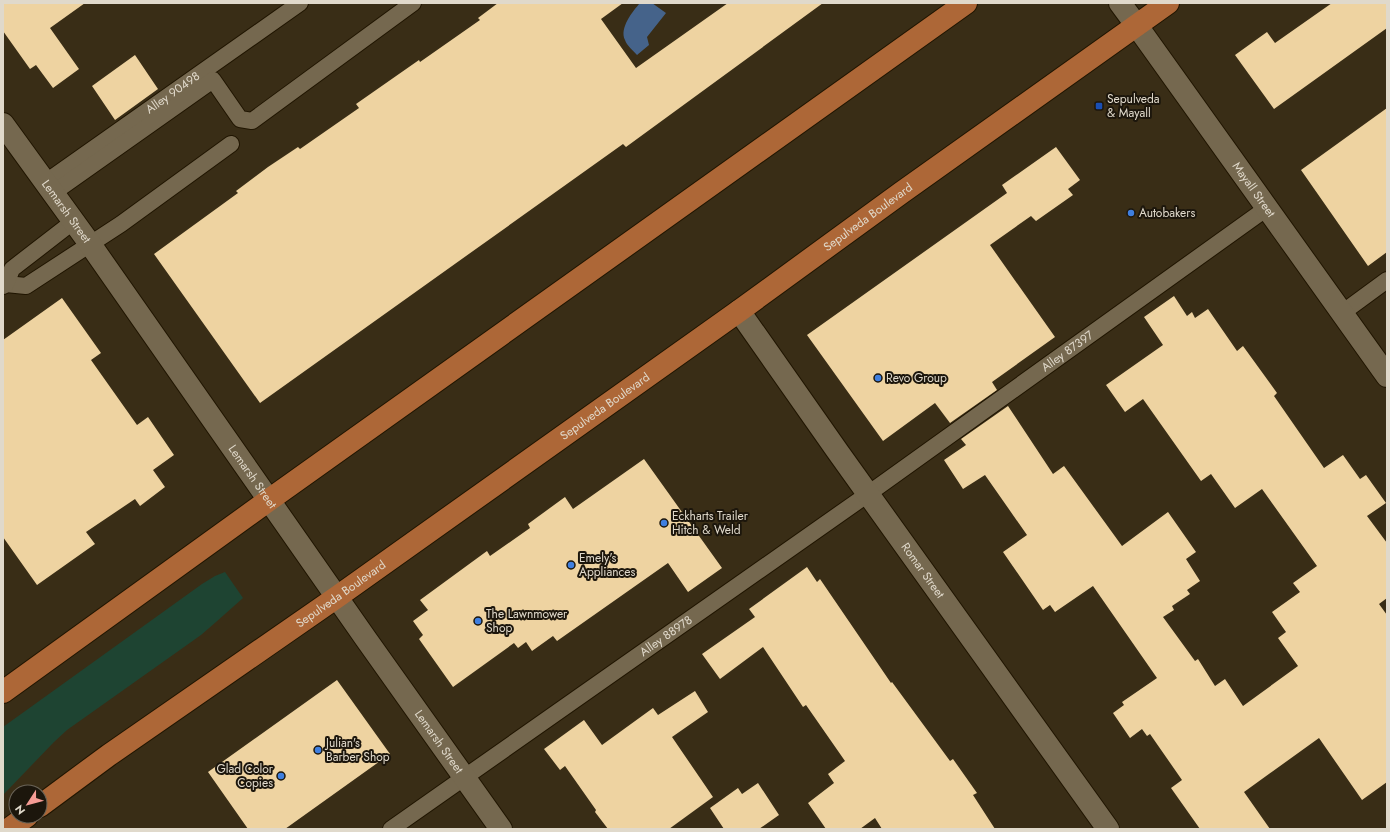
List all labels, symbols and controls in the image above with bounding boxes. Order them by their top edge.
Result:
street label: Alley 90498 [142,67,204,118]
place label: Sepulveda & Mayall [1107,90,1160,122]
marker: Sepulveda & Mayall [1094,101,1104,111]
street label: Mayall Street [1228,158,1280,221]
street label: Lemarsh Street [37,176,96,247]
street label: Sepulveda Boulevard [819,179,916,256]
place label: Autobakers [1139,204,1195,222]
marker: Autobakers [1126,208,1136,218]
street label: Alley 87397 [1037,326,1098,376]
street label: Sepulveda Boulevard [556,368,654,445]
place label: Revo Group [886,369,947,387]
marker: Revo Group [873,373,883,383]
street label: Lemarsh Street [224,441,281,512]
place label: Eckharts Trailer Hitch & Weld [672,507,749,539]
marker: Eckharts Trailer Hitch & Weld [659,518,669,528]
street label: Romar Street [897,539,949,602]
place label: Emely's Appliances [579,549,635,581]
street label: Sepulveda Boulevard [292,556,390,632]
marker: Emely's Appliances [566,560,576,570]
place label: The Lawnmower Shop [486,605,568,637]
street label: Alley 88978 [636,611,696,661]
marker: The Lawnmower Shop [473,616,483,626]
street label: Lemarsh Street [410,706,468,777]
place label: Julian's Barber Shop [324,734,390,766]
marker: Julian's Barber Shop [313,745,323,755]
place label: Glad Color Copies [217,760,274,792]
marker: Glad Color Copies [276,771,286,781]
north arrow [8,784,48,824]
text: N [11,802,29,818]

